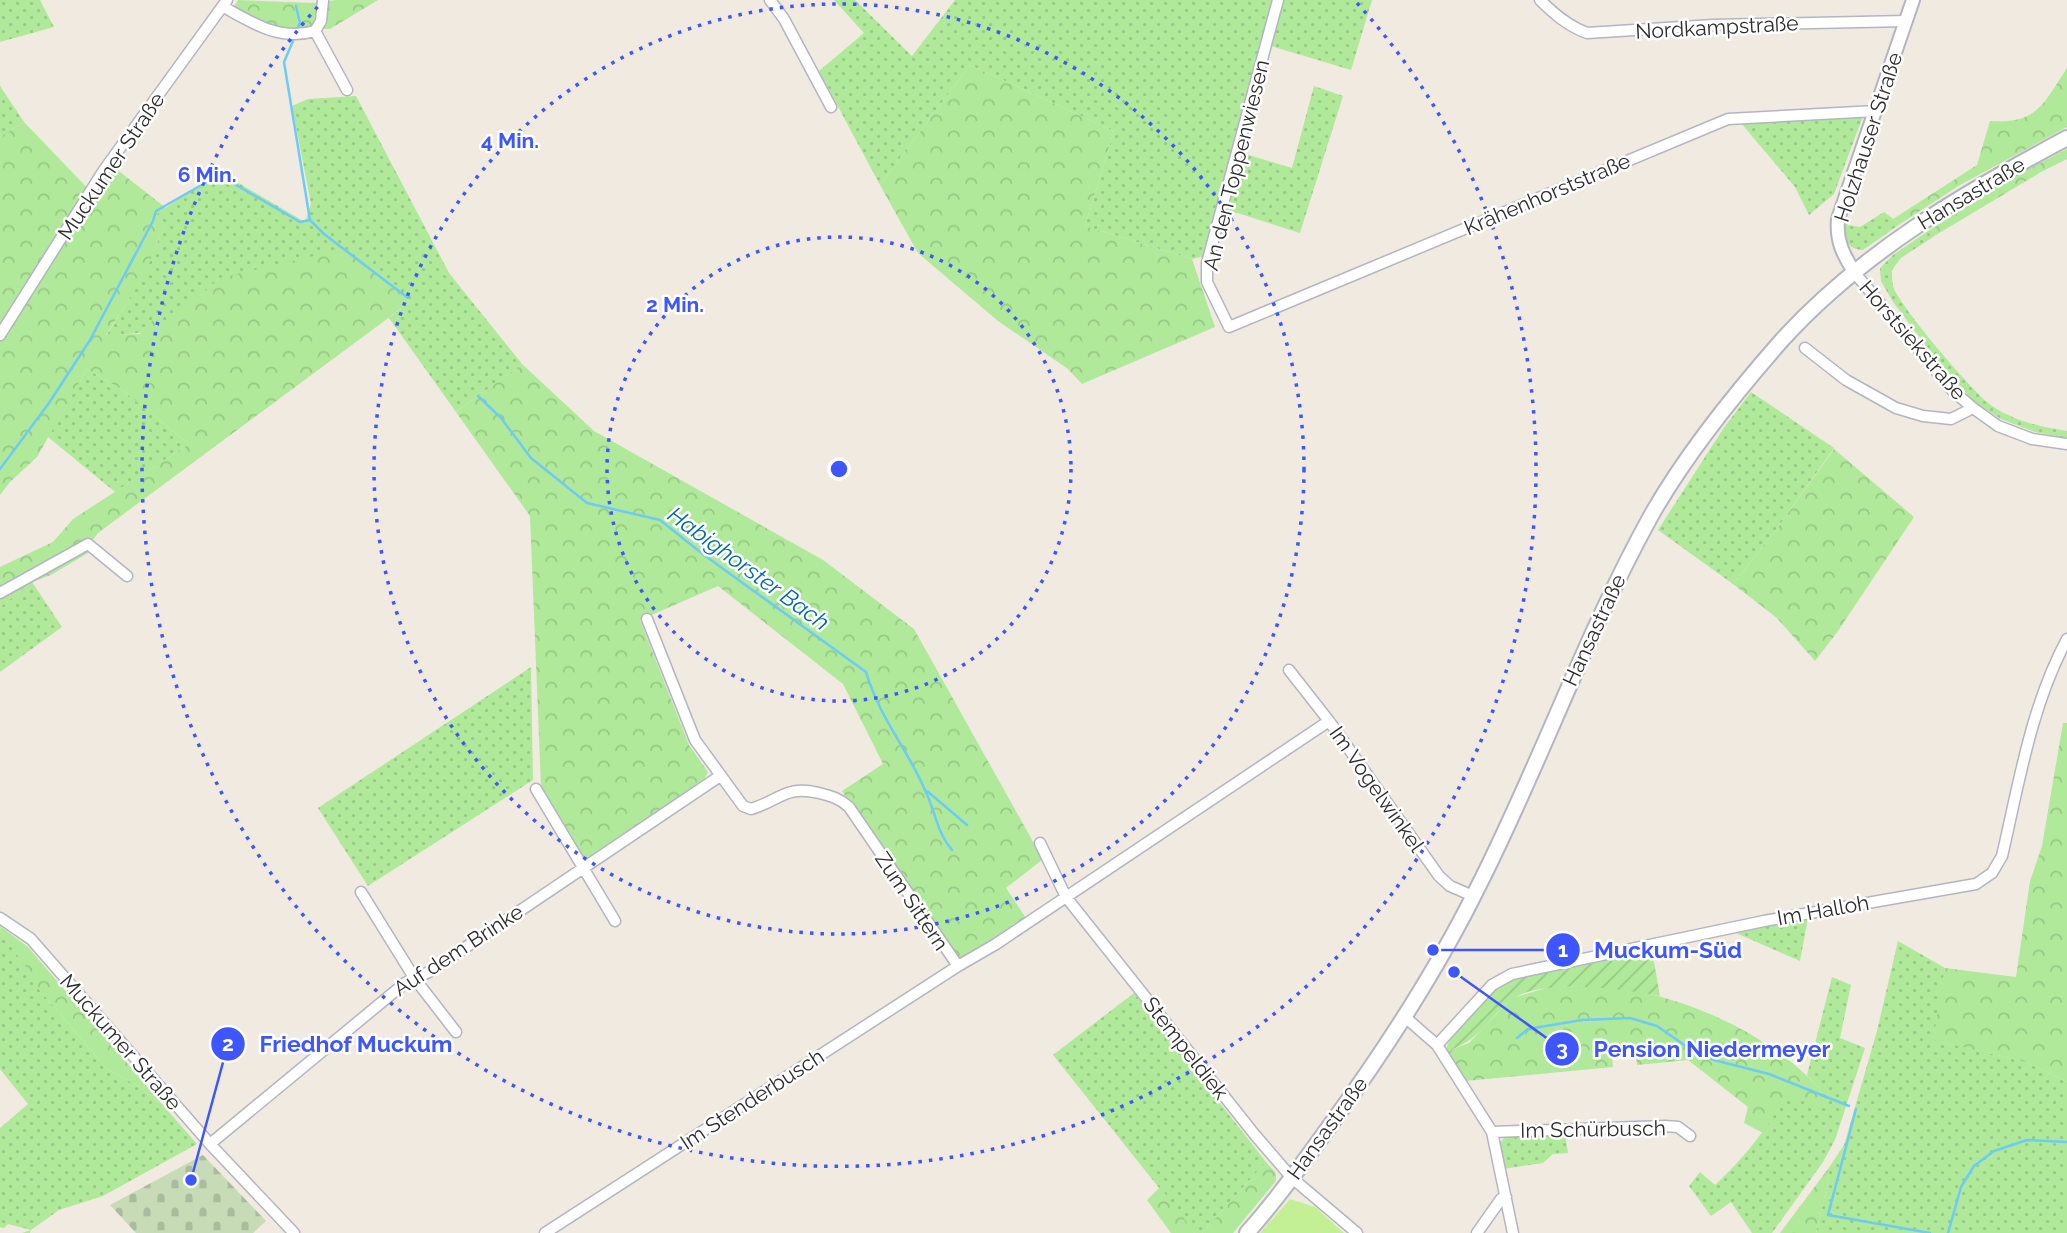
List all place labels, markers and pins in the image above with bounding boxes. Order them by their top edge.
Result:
centre of rings [827,457,851,481]
callout: Muckum-Süd [1545,928,1757,972]
callout: Friedhof Muckum [210,1022,466,1066]
callout: Pension Niedermeyer [1545,1027,1844,1071]

